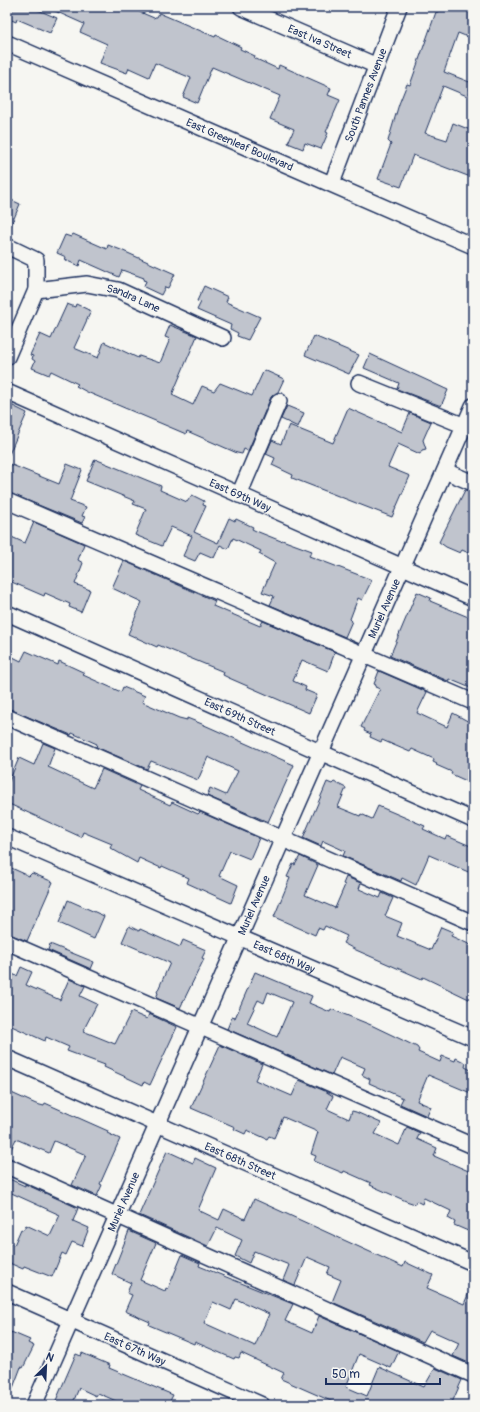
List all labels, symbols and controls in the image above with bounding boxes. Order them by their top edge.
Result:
street label: East Iva Street [286,22,354,61]
street label: South Pannes Avenue [342,46,390,144]
street label: East Greenleaf Boulevard [184,116,295,174]
street label: Sandra Lane [105,282,162,316]
street label: East 69th Way [207,476,273,515]
street label: Muriel Avenue [366,576,403,640]
street label: East 69th Street [202,695,278,739]
street label: Muriel Avenue [235,873,273,937]
street label: East 68th Way [251,938,317,976]
street label: East 68th Street [203,1140,278,1183]
street label: Muriel Avenue [105,1170,143,1234]
street label: East 67th Way [102,1330,168,1369]
north arrow [26,1346,66,1386]
text: N [44,1350,56,1365]
scale bar [326,1360,440,1386]
text: 50 m [332,1367,360,1382]

